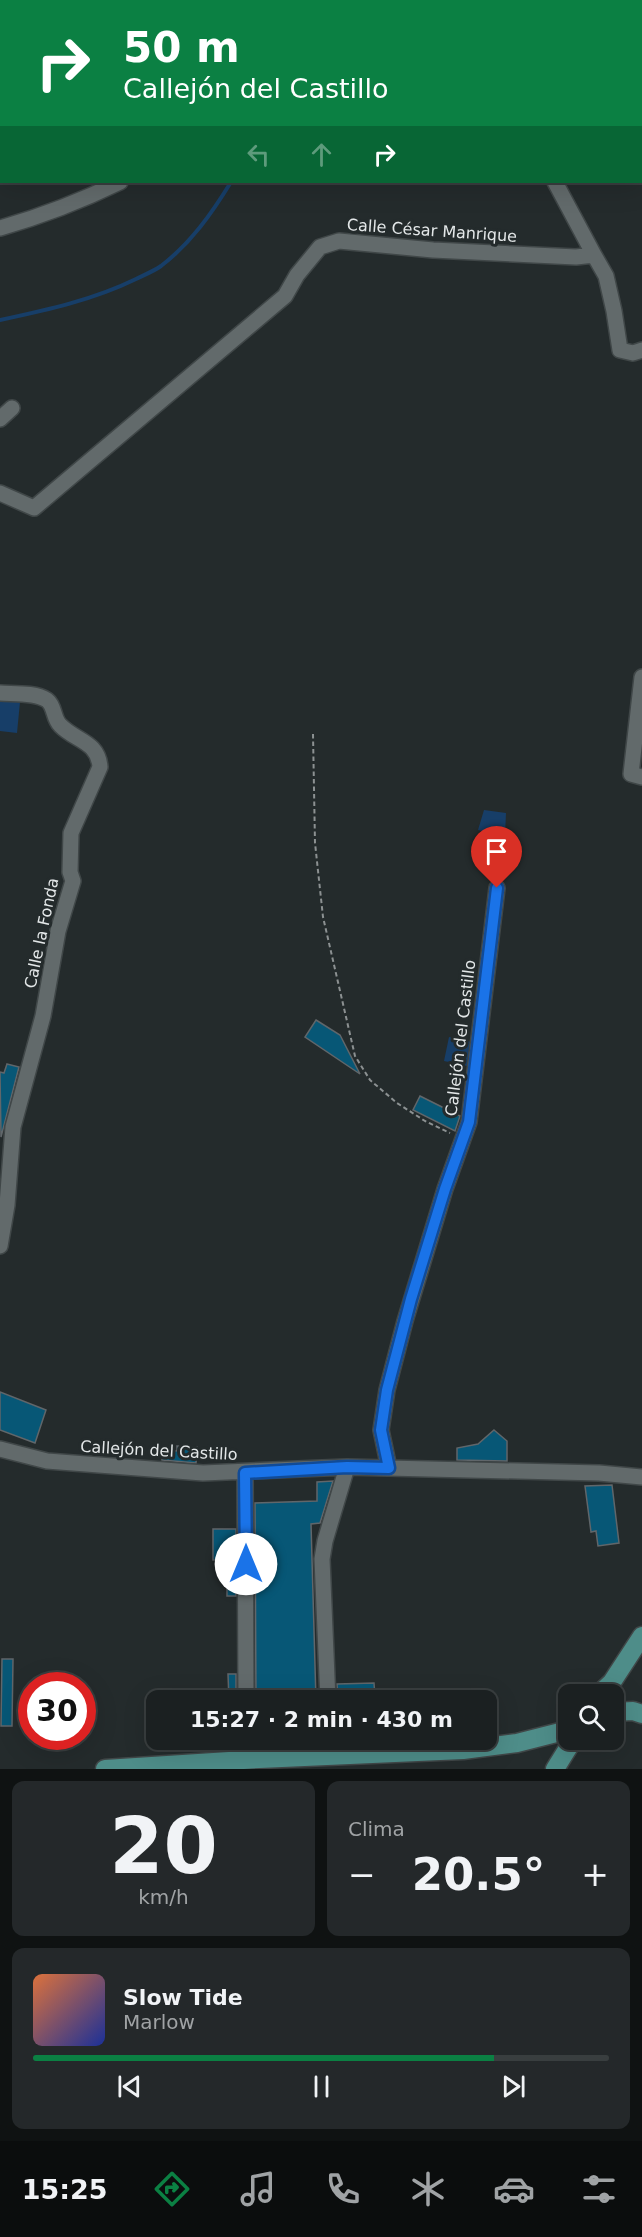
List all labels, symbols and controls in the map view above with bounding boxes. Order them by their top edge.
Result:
text: 50 m [123,23,240,72]
icon: right [24,24,102,102]
text: Callejón del Castillo [123,73,389,104]
icon: left [242,138,275,171]
icon: ahead [305,138,338,171]
icon: right [368,138,401,171]
street label: Calle César Manrique [346,215,518,246]
pin [471,826,522,888]
icon: arrive [480,835,513,868]
street label: Calle la Fonda [20,876,62,990]
street label: Callejón del Castillo [441,959,480,1117]
street label: Callejón del Castillo [80,1437,238,1464]
position arrow [214,1532,278,1596]
speed limit sign: 30 [18,1672,96,1750]
map controls [558,1684,624,1750]
button: search [558,1684,624,1750]
text: 15:27 · 2 min · 430 m [190,1707,453,1732]
text: 20 [109,1801,218,1891]
text: Clima [348,1817,405,1841]
text: 20.5° [412,1848,545,1901]
text: − [348,1855,376,1894]
text: + [581,1855,609,1894]
text: km/h [138,1885,189,1909]
text: Slow Tide [123,1985,243,2010]
text: Marlow [123,2010,195,2034]
icon: previous [113,2070,146,2103]
icon: pause [305,2070,338,2103]
icon: next [497,2070,530,2103]
icon: directions [151,2168,193,2210]
icon: music [237,2168,279,2210]
icon: phone [322,2168,364,2210]
icon: climate [407,2168,449,2210]
icon: car [493,2168,535,2210]
icon: filters [578,2168,620,2210]
text: 15:25 [22,2174,108,2205]

